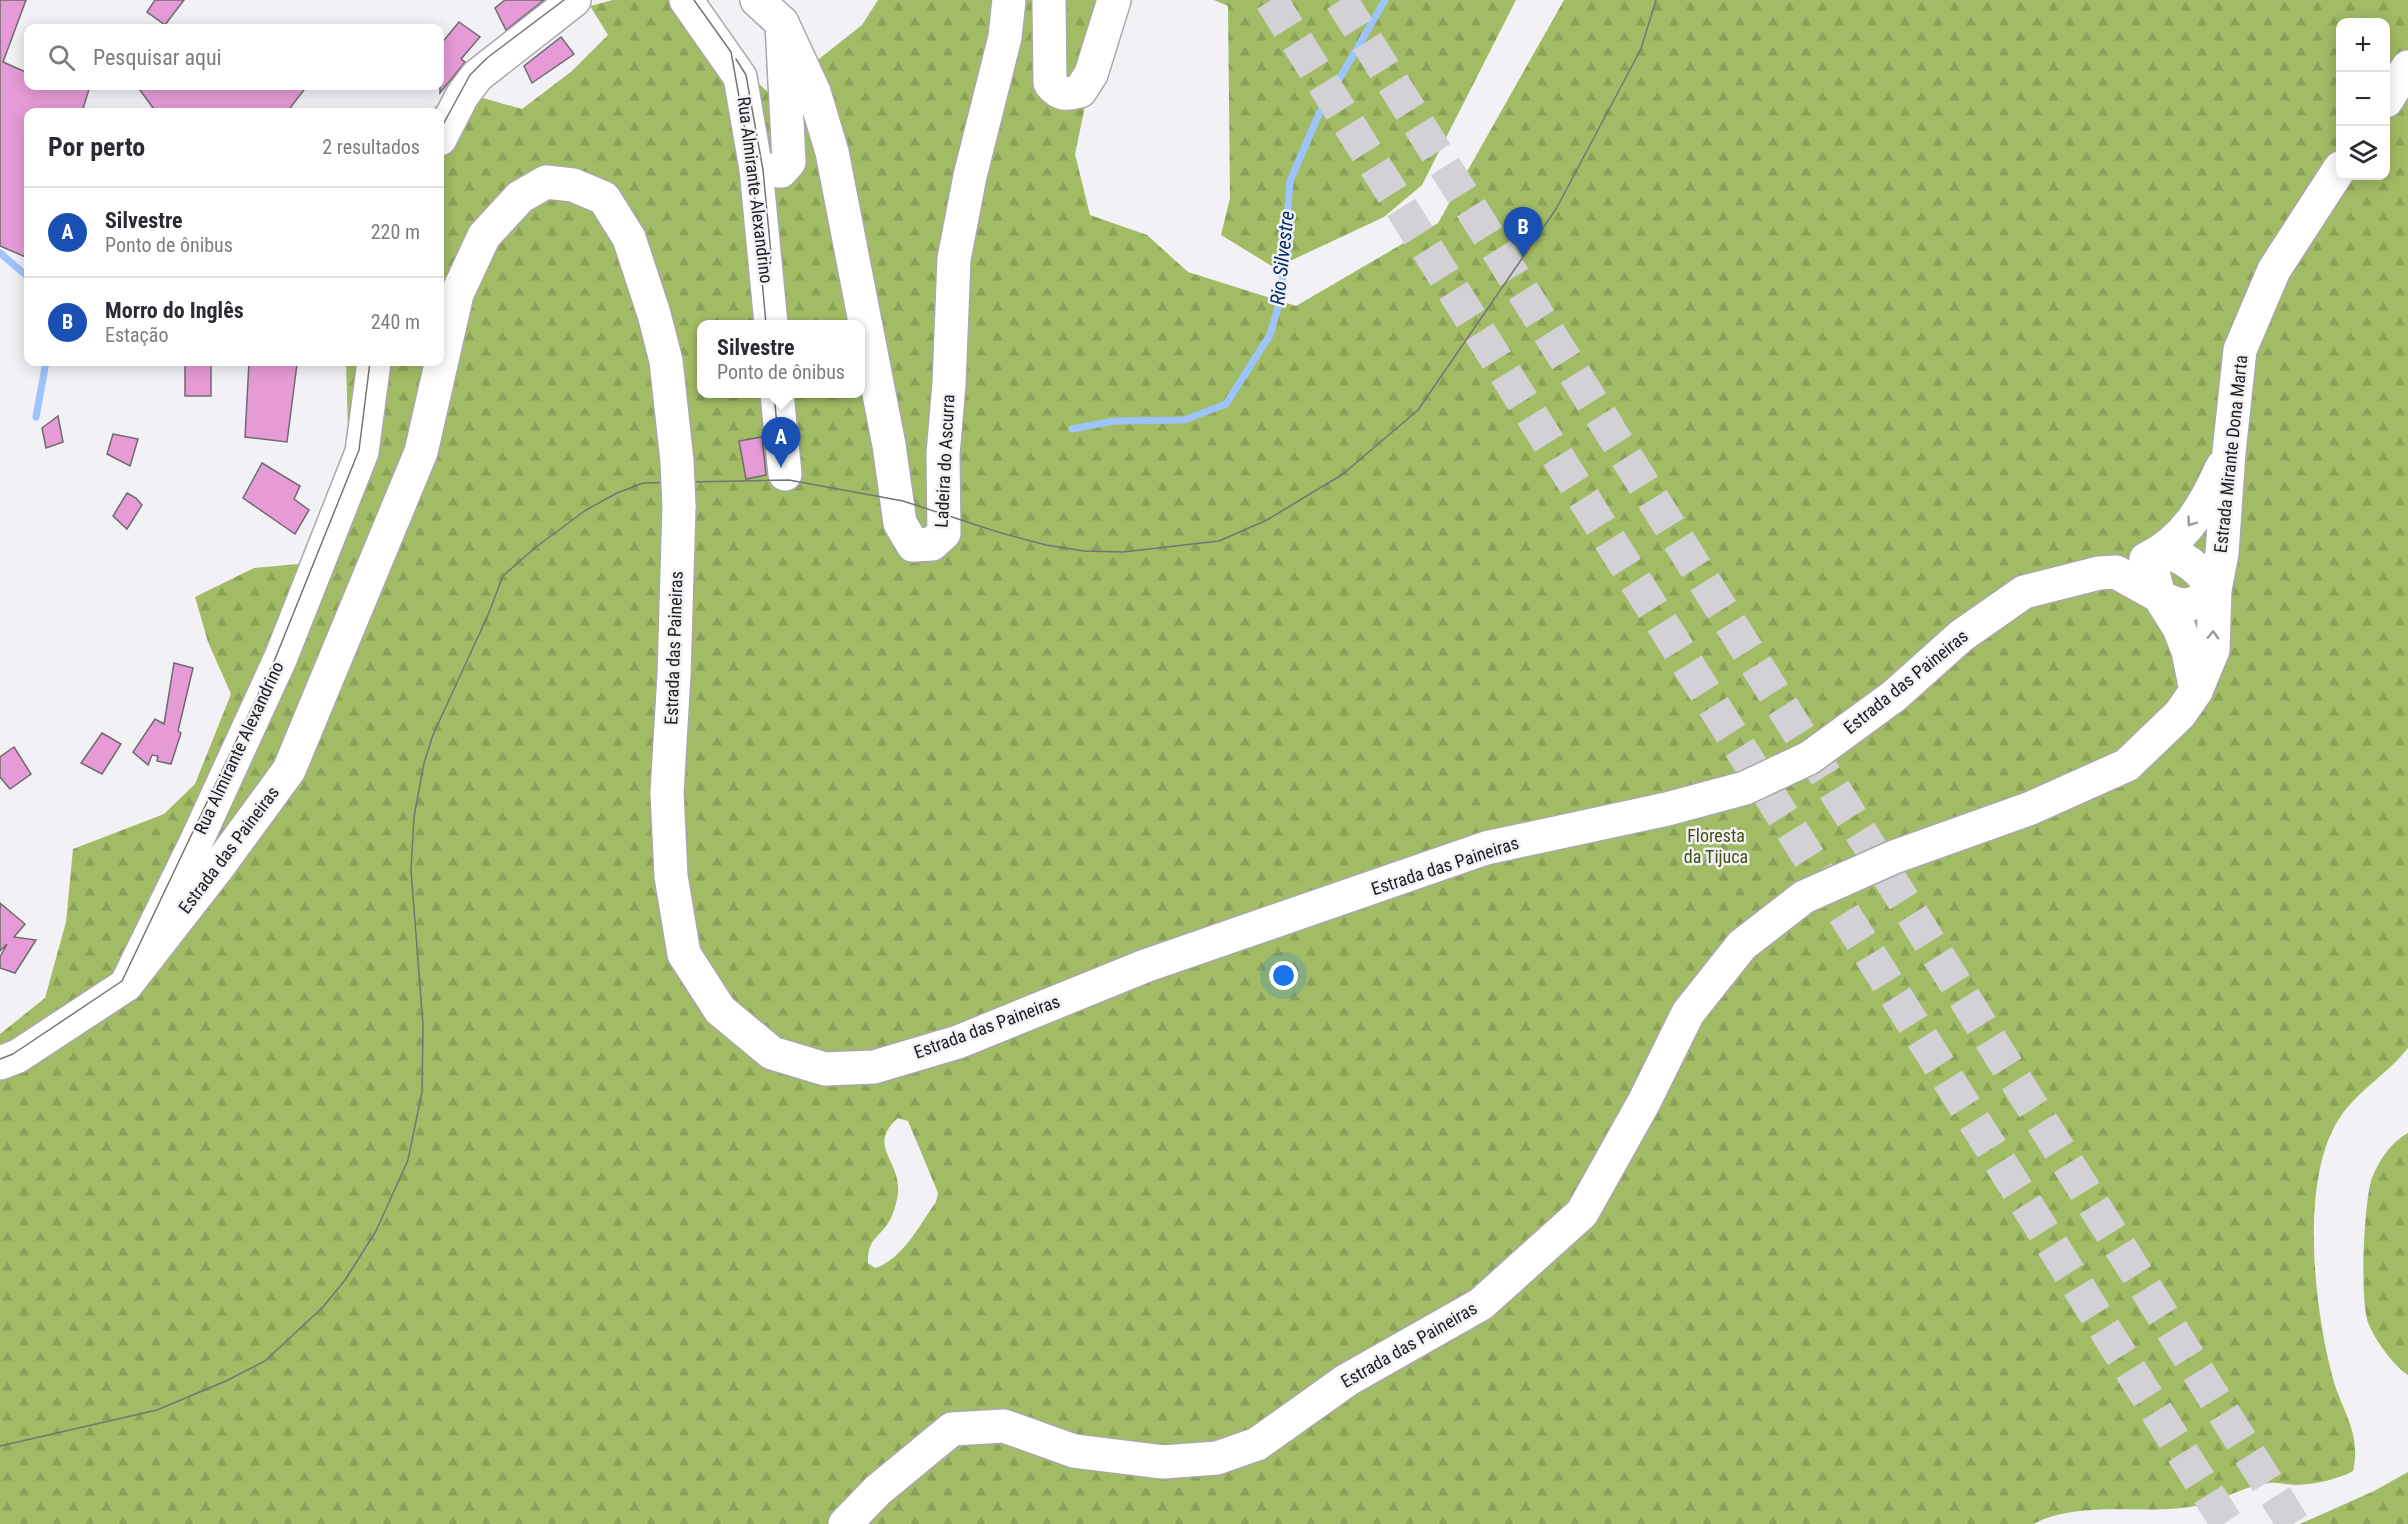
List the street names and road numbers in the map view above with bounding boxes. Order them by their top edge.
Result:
street label: Rua Almirante Alexandrino [734,95,777,285]
street label: Estrada Mirante Dona Marta [2210,354,2251,554]
street label: Ladeira do Ascurra [931,394,958,528]
street label: Estrada das Paineiras [660,571,687,725]
street label: Estrada das Paineiras [1839,625,1972,738]
street label: Rua Almirante Alexandrino [189,658,288,837]
street label: Estrada das Paineiras [174,782,283,917]
street label: Estrada das Paineiras [1369,832,1521,899]
street label: Estrada das Paineiras [911,990,1063,1063]
street label: Estrada das Paineiras [1337,1297,1481,1392]

